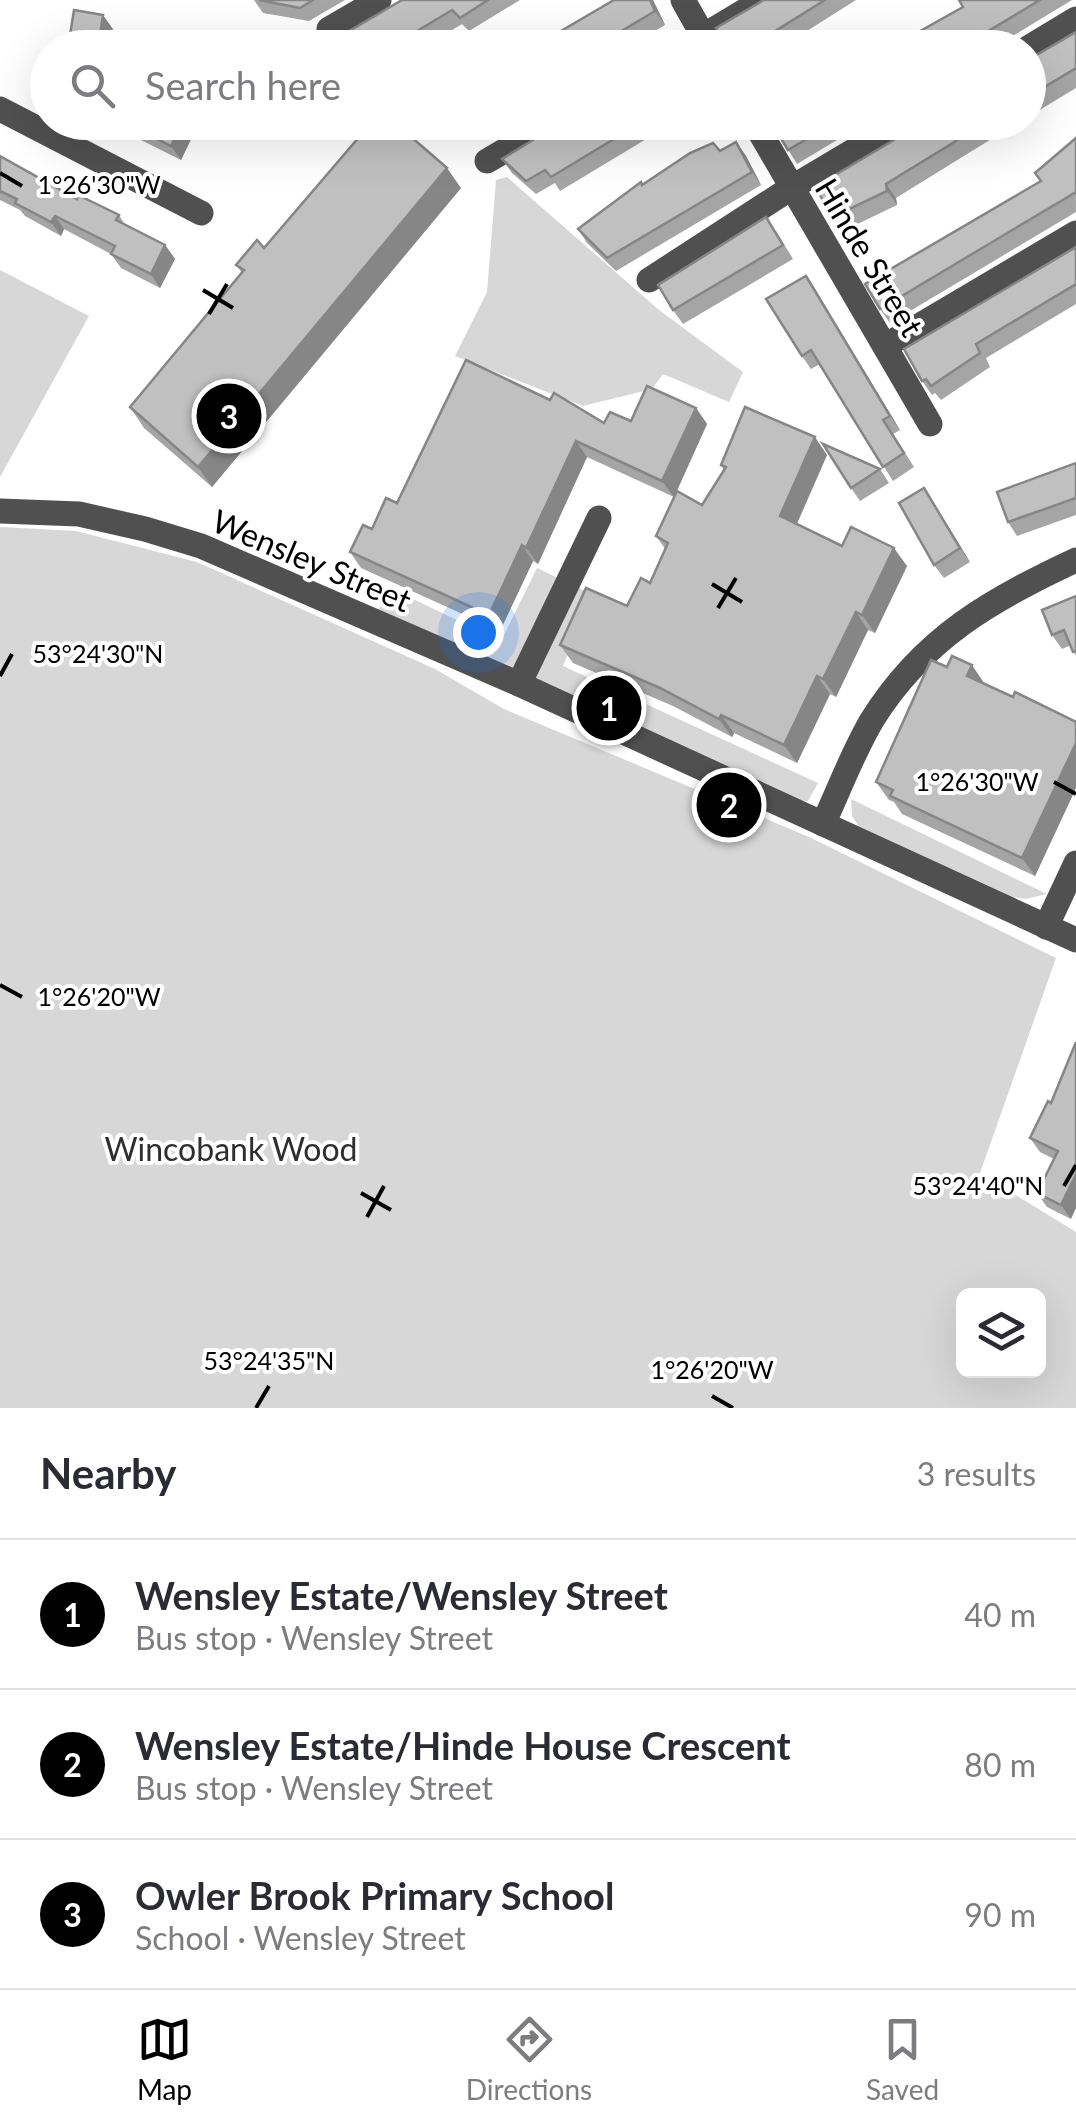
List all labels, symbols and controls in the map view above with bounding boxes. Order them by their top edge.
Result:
search box [30,30,1046,140]
icon: search [65,58,120,113]
text: Search here [145,62,341,108]
text: 1°26'30"W [37,169,161,199]
street label: Hinde Street [808,171,933,343]
pin: 3 [196,378,262,454]
street label: Wensley Street [207,501,418,620]
your location [453,607,504,658]
text: 53°24'30"N [33,638,163,668]
pin: 1 [576,670,642,746]
text: 1°26'30"W [915,766,1039,796]
pin: 2 [696,768,762,842]
text: 1°26'20"W [37,981,161,1011]
park label: Wincobank Wood [105,1129,357,1168]
text: 53°24'40"N [913,1170,1043,1200]
map controls [956,1288,1046,1378]
button: layers [956,1288,1046,1378]
text: 53°24'35"N [204,1345,334,1375]
text: 1°26'20"W [650,1354,774,1384]
text: Nearby [40,1448,177,1498]
text: 3 results [917,1454,1036,1493]
text: Wensley Estate/Wensley Street [135,1572,668,1618]
text: 1 [63,1595,82,1634]
text: 40 m [964,1595,1036,1634]
text: Bus stop · Wensley Street [135,1618,493,1657]
text: Wensley Estate/Hinde House Crescent [135,1722,791,1768]
text: 2 [63,1745,82,1784]
text: 80 m [964,1745,1036,1784]
text: Bus stop · Wensley Street [135,1768,493,1807]
text: Owler Brook Primary School [135,1872,614,1918]
text: 3 [63,1895,82,1934]
text: 90 m [964,1895,1036,1934]
text: School · Wensley Street [135,1918,466,1957]
tab: Map [137,2012,192,2106]
tab: Directions [466,2012,592,2106]
tab: Saved [866,2012,939,2106]

